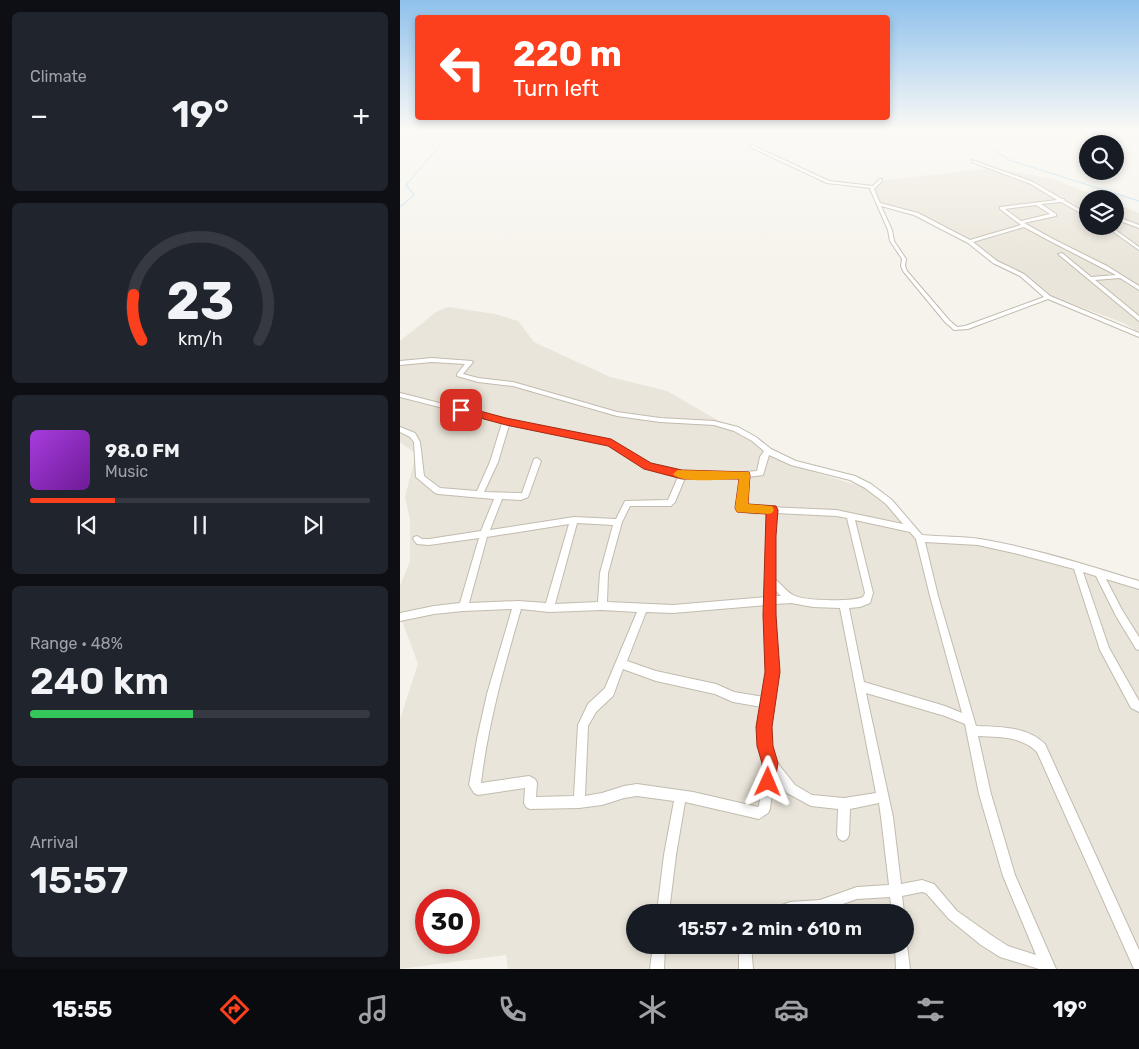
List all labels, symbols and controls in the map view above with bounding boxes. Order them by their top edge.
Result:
text: 220 m [513,33,622,75]
icon: left [430,35,495,100]
text: Climate [30,67,87,86]
text: Turn left [513,75,599,102]
text: 19° [172,91,229,137]
text: − [30,99,48,132]
text: + [353,99,370,132]
map controls [1079,135,1124,235]
button: search [1079,135,1124,180]
button: layers [1079,190,1124,235]
text: 23 [166,270,234,332]
text: km/h [178,328,222,349]
pin [440,389,482,431]
icon: arrive [447,396,475,424]
text: 98.0 FM [105,439,180,462]
text: Music [105,462,148,481]
icon: previous [73,511,101,539]
icon: pause [186,511,214,539]
icon: next [299,511,327,539]
text: Range · 48% [30,634,123,653]
text: 240 km [30,658,169,704]
position arrow [741,755,793,807]
text: Arrival [30,833,78,852]
text: 15:57 [30,857,128,903]
speed limit sign: 30 [415,889,480,954]
text: 15:57 · 2 min · 610 m [678,917,862,940]
icon: directions [217,992,252,1027]
icon: music [356,992,391,1027]
icon: phone [495,992,530,1027]
icon: climate [635,992,670,1027]
icon: car [774,992,809,1027]
icon: filters [913,992,948,1027]
text: 15:55 [52,996,112,1023]
text: 19° [1053,996,1087,1023]

